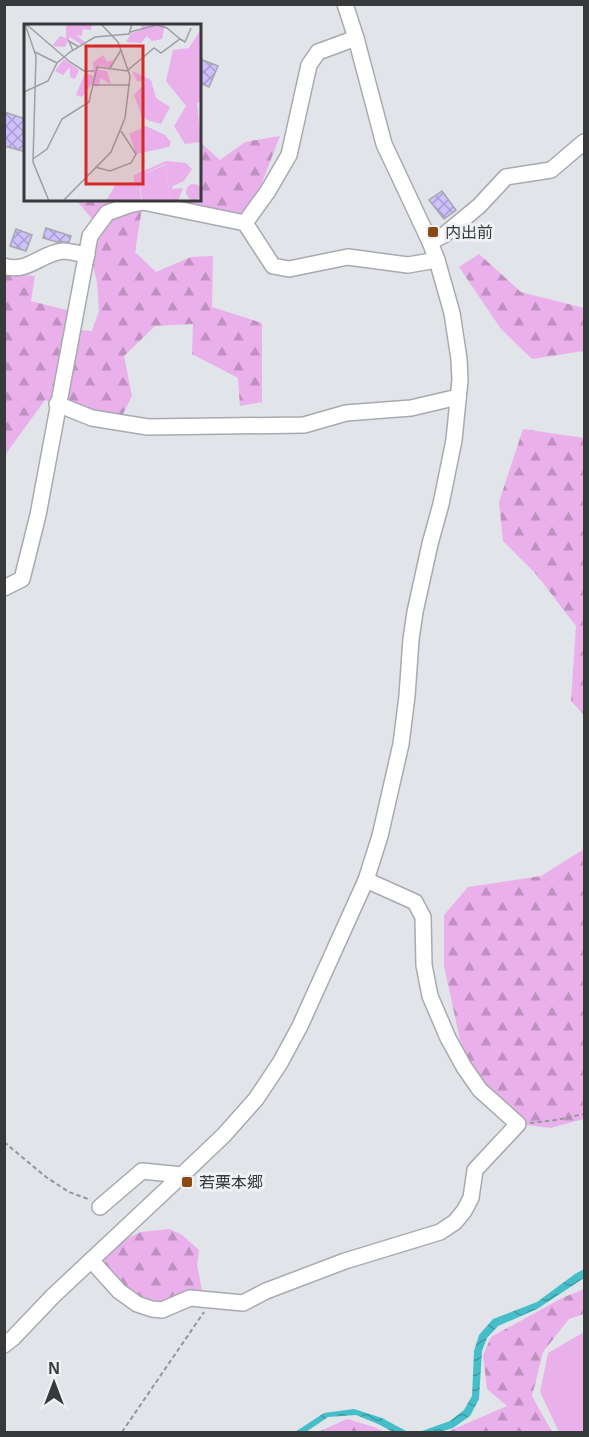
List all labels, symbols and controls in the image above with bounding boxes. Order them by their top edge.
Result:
inset map [24,24,201,201]
place label: 内出前 [445,224,493,241]
marker: 内出前 [426,225,440,239]
place label: 若栗本郷 [199,1174,263,1191]
marker: 若栗本郷 [180,1175,194,1189]
north arrow [24,1353,84,1413]
text: N [48,1360,60,1377]

